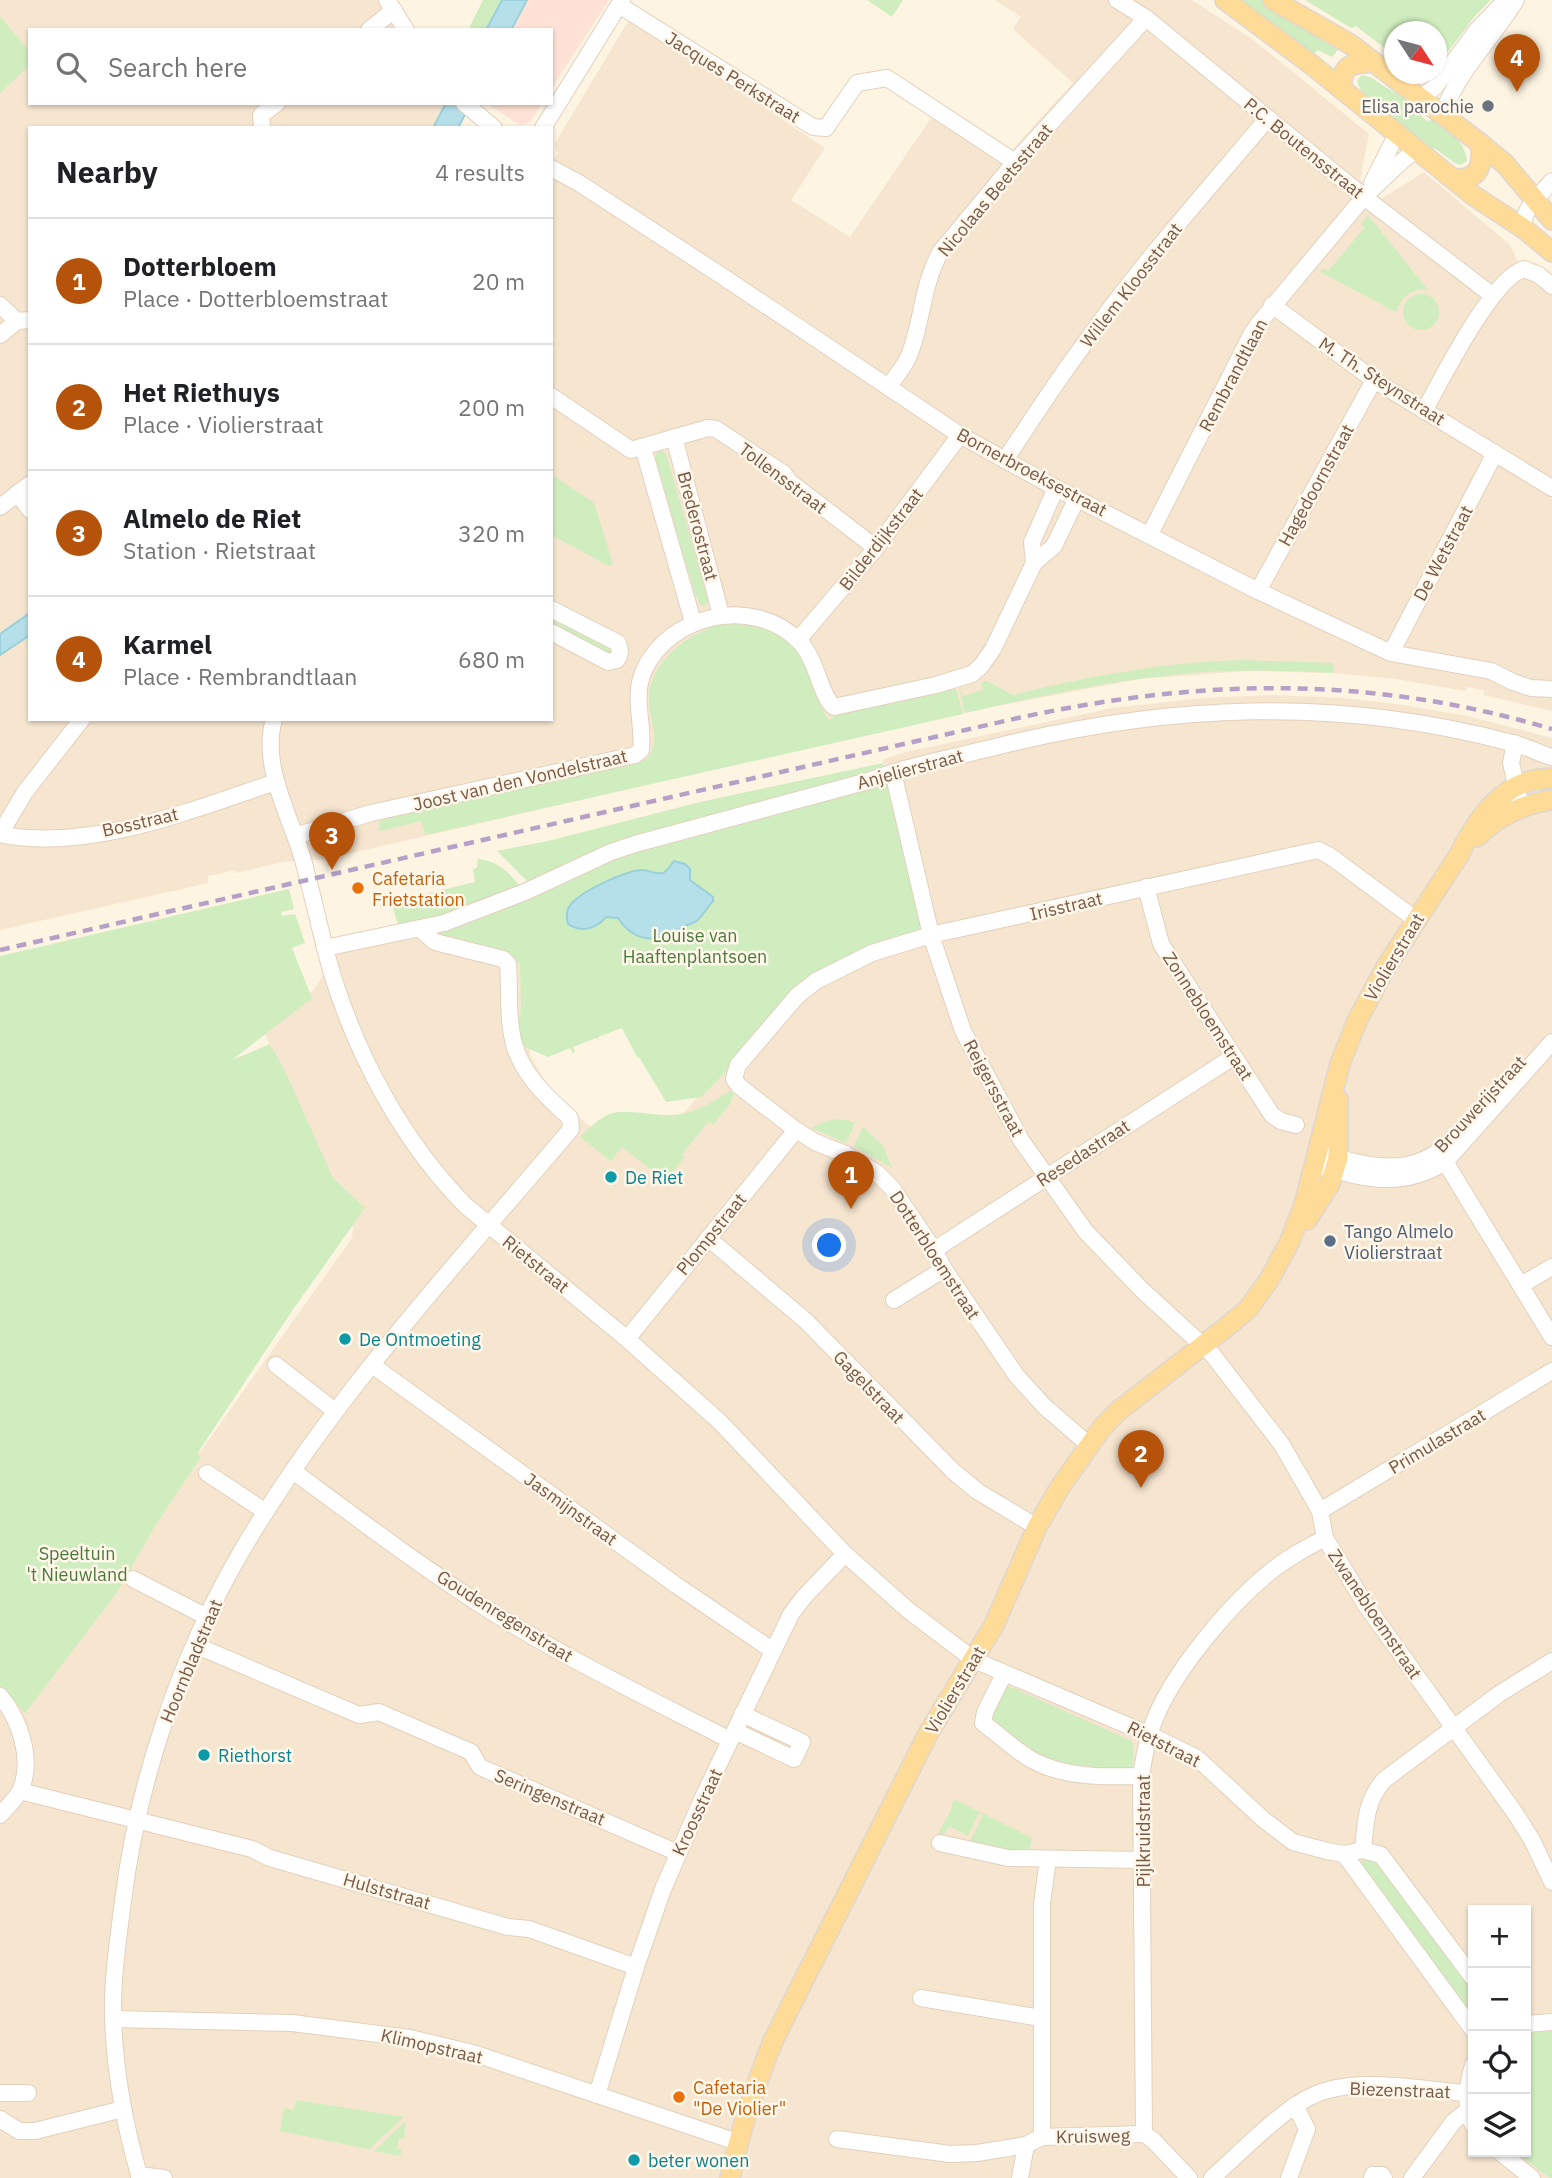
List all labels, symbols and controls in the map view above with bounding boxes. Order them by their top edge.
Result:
north arrow [1384,21,1447,84]
street label: Jacques Perkstraat [661,26,805,128]
search box [28,28,553,105]
pin: 4 [1494,34,1540,92]
icon: search [52,48,90,86]
text: Search here [108,50,247,84]
street label: P.C. Boutensstraat [1239,93,1369,203]
place label: Elisa parochie [1361,95,1474,118]
marker: Elisa parochie [1480,98,1496,114]
street label: Nicolaas Beetsstraat [933,119,1057,261]
text: Nearby [56,152,158,191]
text: 4 results [435,157,525,187]
street label: Willem Kloosstraat [1075,218,1187,352]
text: Dotterbloem [123,249,277,283]
text: 1 [72,266,86,296]
text: 20 m [472,266,525,296]
text: Place · Dotterbloemstraat [123,283,388,313]
street label: Rembrandtlaan [1194,315,1272,435]
street label: M. Th. Steynstraat [1314,332,1450,430]
text: Het Riethuys [123,375,280,409]
text: 2 [72,392,86,422]
text: 200 m [458,392,525,422]
text: Place · Violierstraat [123,409,324,439]
street label: Hagedoornstraat [1273,420,1359,550]
street label: Bornerbroeksestraat [953,423,1111,521]
street label: Tollensstraat [734,437,832,519]
street label: Brederostraat [672,469,724,583]
street label: Bilderdijkstraat [834,483,928,595]
text: Almelo de Riet [123,501,301,535]
street label: De Wetstraat [1408,501,1478,605]
text: 3 [72,518,86,548]
text: 320 m [458,518,525,548]
text: Station · Rietstraat [123,535,316,565]
text: Karmel [123,627,212,661]
text: 4 [72,644,86,674]
text: 680 m [458,644,525,674]
text: Place · Rembrandtlaan [123,661,357,691]
street label: Joost van den Vondelstraat [411,744,629,816]
street label: Anjelierstraat [854,744,966,794]
street label: Bosstraat [100,802,180,842]
pin: 3 [309,812,355,870]
place label: Cafetaria Frietstation [372,867,465,911]
marker: Cafetaria Frietstation [350,880,366,896]
street label: Irisstraat [1027,886,1105,926]
street label: Violierstraat [1359,909,1429,1005]
park label: Louise van Haaftenplantsoen [623,924,767,968]
street label: Zonnebloemstraat [1158,947,1258,1085]
street label: Reigersstraat [959,1035,1029,1141]
street label: Brouwerijstraat [1429,1051,1531,1157]
street label: Resedastraat [1032,1114,1134,1192]
pin: 1 [828,1151,874,1209]
place label: De Riet [625,1166,683,1189]
marker: De Riet [603,1169,619,1185]
street label: Dotterbloemstraat [885,1186,985,1324]
street label: Plompstraat [671,1188,751,1280]
place label: Tango Almelo Violierstraat [1344,1220,1454,1264]
your location [812,1228,846,1262]
street label: Rietstraat [498,1230,574,1298]
marker: Tango Almelo Violierstraat [1322,1233,1338,1249]
place label: De Ontmoeting [359,1328,481,1351]
marker: De Ontmoeting [337,1331,353,1347]
street label: Gagelstraat [828,1345,910,1429]
street label: Primulastraat [1384,1403,1490,1479]
pin: 2 [1118,1430,1164,1488]
street label: Jasmijnstraat [520,1468,622,1550]
park label: Speeltuin 't Nieuwland [26,1542,128,1586]
street label: Zwanebloemstraat [1323,1545,1427,1683]
street label: Goudenregenstraat [433,1565,577,1667]
street label: Hoornbladstraat [155,1596,227,1726]
street label: Violierstraat [920,1642,990,1738]
street label: Rietstraat [1123,1716,1205,1772]
place label: Riethorst [218,1744,292,1767]
marker: Riethorst [196,1747,212,1763]
street label: Seringenstraat [491,1763,609,1831]
street label: Kroosstraat [667,1765,727,1859]
street label: Pijlkruidstraat [1132,1774,1155,1888]
street label: Hulststraat [341,1868,433,1914]
map controls [1468,1905,1531,2157]
button: + [1468,1905,1531,1968]
button: − [1468,1968,1531,2031]
street label: Klimopstraat [379,2023,485,2069]
button: locate [1468,2031,1531,2094]
place label: Cafetaria "De Violier" [693,2076,786,2120]
street label: Biezenstraat [1349,2077,1451,2103]
marker: Cafetaria "De Violier" [671,2089,687,2105]
button: layers [1468,2094,1531,2157]
street label: Kruisweg [1056,2124,1131,2148]
place label: beter wonen [648,2149,749,2172]
marker: beter wonen [626,2152,642,2168]

